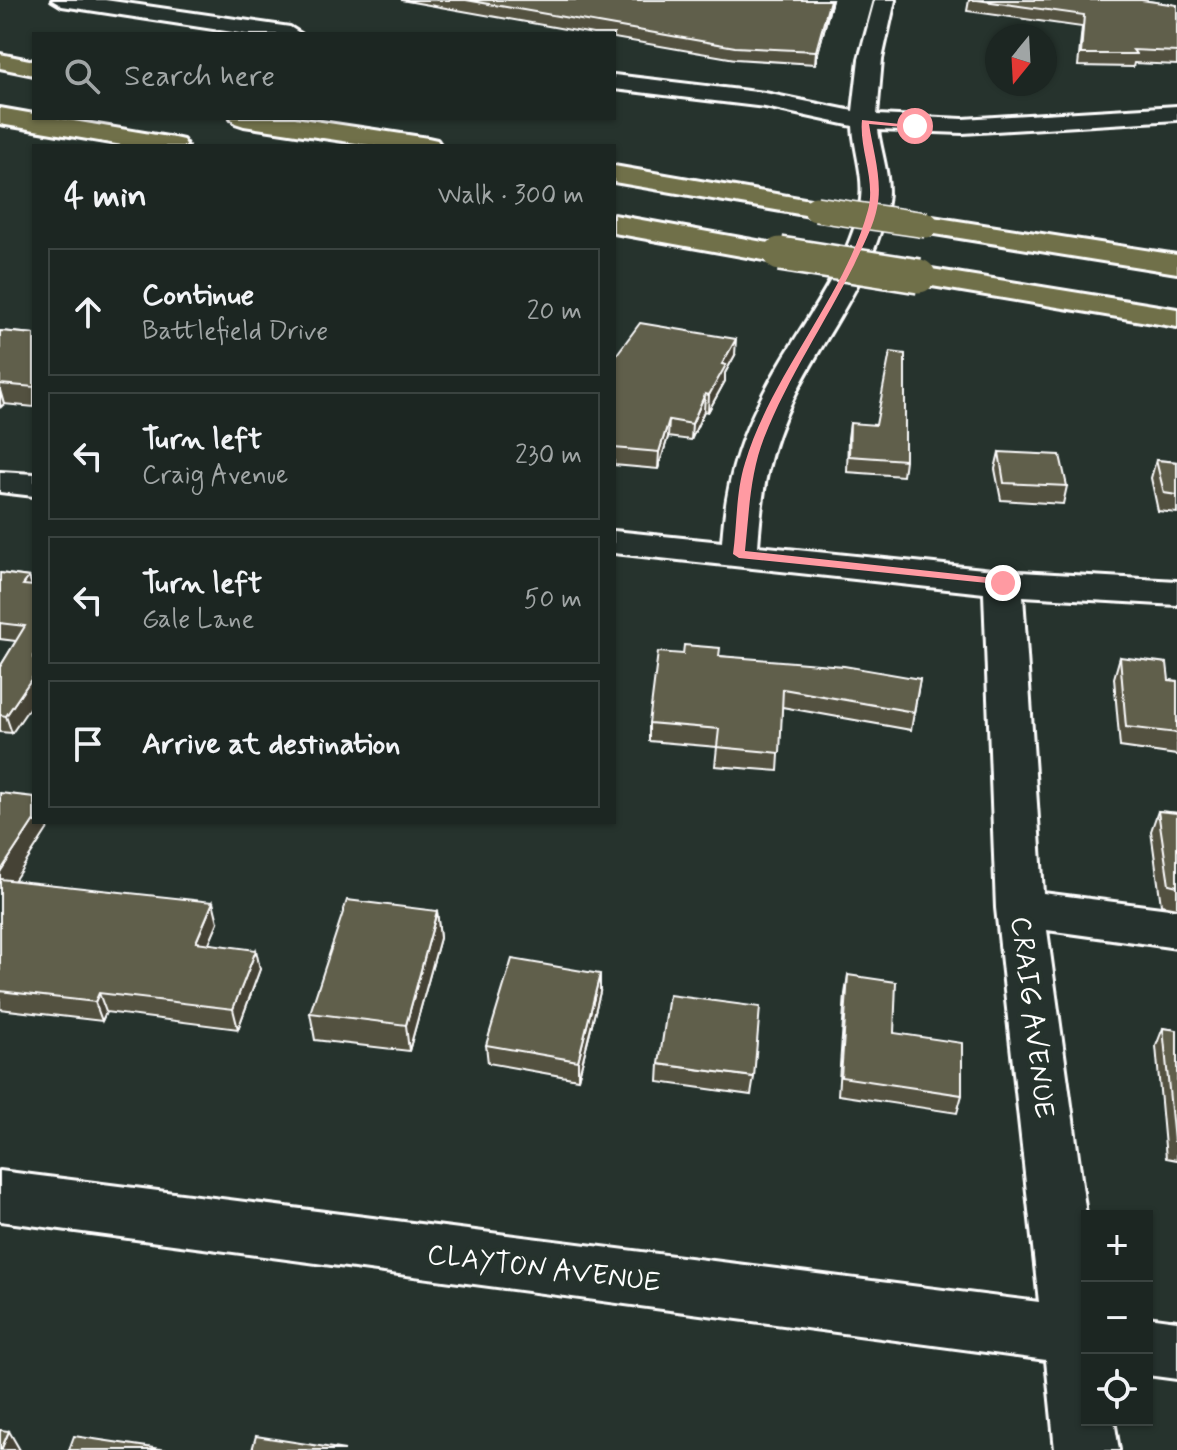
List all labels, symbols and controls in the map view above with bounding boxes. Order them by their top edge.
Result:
north arrow [985,24,1057,96]
search box [32,32,616,120]
icon: search [60,54,104,98]
text: Search here [124,57,275,96]
route start [897,108,933,144]
text: 4 min [64,174,147,219]
text: Walk · 300 m [438,179,584,213]
text: Continue [142,276,254,315]
icon: ahead [66,290,110,334]
text: 20 m [527,295,582,329]
text: Battlefield Drive [142,315,328,349]
text: Turn left [142,420,262,459]
icon: left [66,434,110,478]
text: 230 m [515,439,582,473]
text: Craig Avenue [142,459,288,493]
text: Turn left [142,564,262,603]
route end [985,565,1021,601]
icon: left [66,578,110,622]
text: 50 m [524,583,582,617]
text: Gale Lane [142,603,254,637]
icon: arrive [66,722,110,766]
text: Arrive at destination [142,725,400,764]
street label: CRAIG AVENUE [1001,914,1062,1120]
map controls [1081,1210,1153,1426]
button: + [1081,1210,1153,1282]
street label: CLAYTON AVENUE [425,1237,662,1302]
button: − [1081,1282,1153,1354]
button: locate [1081,1354,1153,1426]

